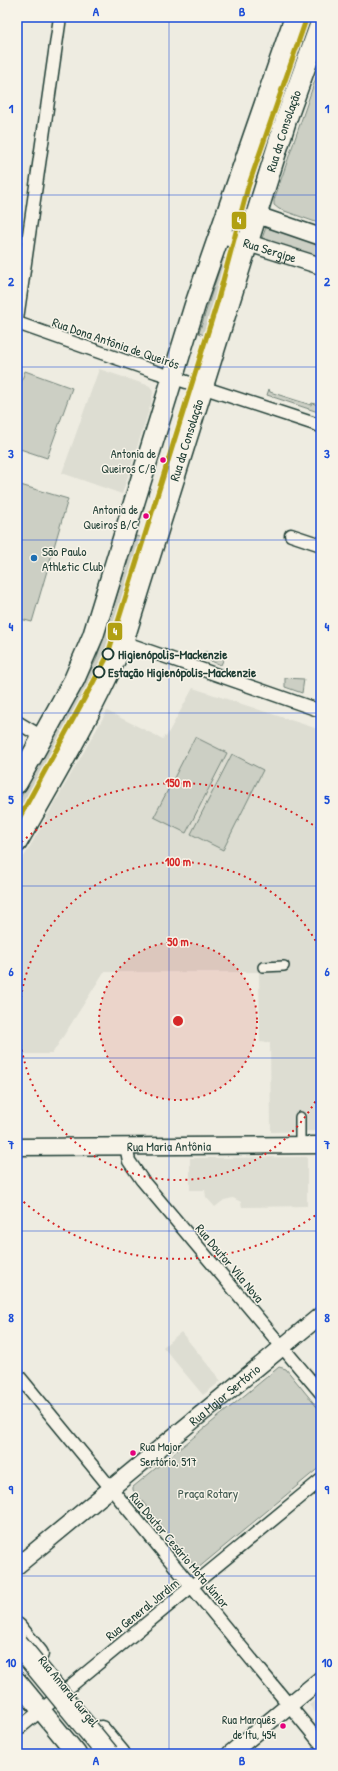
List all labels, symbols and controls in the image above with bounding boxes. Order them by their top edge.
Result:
text: A [93,2,100,20]
text: B [239,2,246,20]
street label: Rua da Consolação [261,88,305,174]
text: 1 [9,99,14,117]
text: 1 [325,99,330,117]
line badge: 4 [231,211,247,230]
text: 4 [237,213,241,227]
street label: Rua Sergipe [241,233,299,267]
text: 2 [8,272,15,290]
text: 2 [324,272,331,290]
street label: Rua Dona Antônia de Queirós [50,313,182,373]
street label: Rua da Consolação [165,397,207,483]
text: 3 [8,444,14,462]
text: 3 [324,444,330,462]
place label: Antonia de Queiros C/B [101,445,156,477]
marker: Antonia de Queiros C/B [158,455,168,465]
place label: Antonia de Queiros B/C [83,501,138,533]
marker: Antonia de Queiros B/C [141,511,151,521]
place label: São Paulo Athletic Club [42,542,103,575]
marker: São Paulo Athletic Club [29,553,39,563]
text: 4 [9,617,14,635]
text: 4 [325,617,330,635]
line badge: 4 [107,622,123,641]
text: 4 [113,624,117,638]
place label: Higienópolis-Mackenzie [118,645,228,664]
marker: Higienópolis-Mackenzie [101,647,115,661]
place label: Estação Higienópolis-Mackenzie [108,663,257,682]
marker: Estação Higienópolis-Mackenzie [92,665,106,679]
text: 150 m [165,774,191,791]
text: 5 [8,790,14,808]
text: 5 [324,790,330,808]
text: 100 m [165,853,191,870]
text: 50 m [167,933,189,950]
text: 6 [8,962,14,980]
text: 6 [324,962,330,980]
centre of rings [171,1014,185,1028]
text: 7 [7,1135,15,1153]
text: 7 [323,1135,331,1153]
street label: Rua Maria Antônia [127,1137,211,1155]
street label: Rua Doutor Vila Nova [192,1220,268,1306]
text: 8 [8,1308,14,1326]
text: 8 [324,1308,330,1326]
street label: Rua Major Sertório [185,1360,264,1430]
place label: Rua Major Sertório, 517 [140,1438,197,1470]
marker: Rua Major Sertório, 517 [128,1448,138,1458]
text: 9 [9,1480,14,1498]
text: 9 [325,1480,330,1498]
park label: Praça Rotary [178,1484,239,1502]
street label: Rua Doutor Cesário Mota Júnior [126,1488,234,1612]
street label: Rua General Jardim [101,1574,183,1644]
street label: Rua Amaral Gurgel [35,1652,104,1731]
text: 10 [6,1653,16,1671]
text: 10 [322,1653,332,1671]
place label: Rua Marquês de Itu, 454 [222,1711,276,1743]
marker: Rua Marquês de Itu, 454 [278,1721,288,1731]
text: A [93,1751,100,1769]
text: B [239,1751,246,1769]

